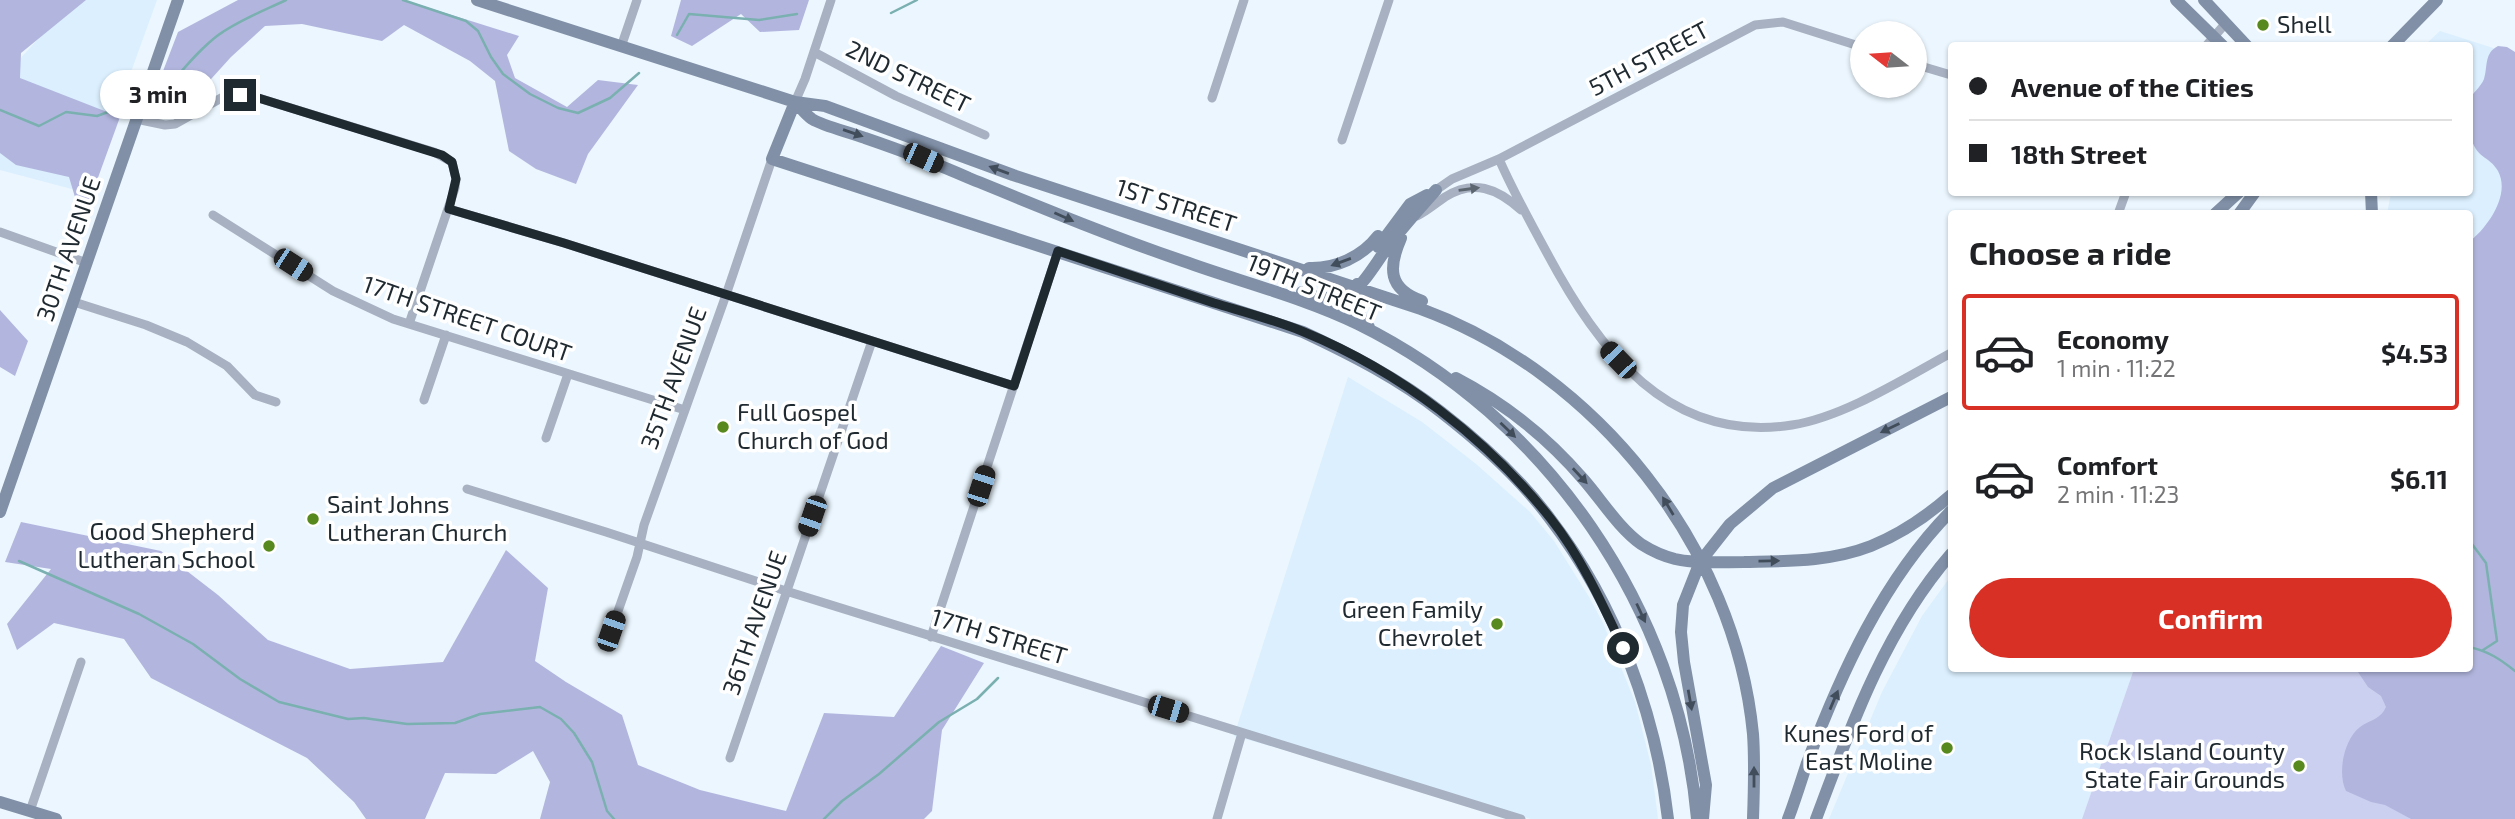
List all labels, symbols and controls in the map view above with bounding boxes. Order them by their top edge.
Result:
place label: Shell [2277,9,2332,38]
street label: 5TH STREET [1584,14,1713,101]
marker: Shell [2255,17,2271,33]
north arrow [1850,21,1927,98]
map controls [1850,21,1927,98]
street label: 2ND STREET [842,33,976,118]
callout: 3 min [100,70,216,119]
text: Avenue of the Cities [2011,71,2254,102]
route end [224,79,256,111]
text: 3 min [129,80,187,108]
one-way arrow [843,128,864,139]
text: 18th Street [2011,138,2147,169]
car [900,140,947,176]
one-way arrow [989,164,1010,175]
street label: 1ST STREET [1113,171,1240,238]
street label: 30TH AVENUE [29,172,106,325]
one-way arrow [1458,184,1480,195]
one-way arrow [1054,212,1075,223]
text: Choose a ride [1969,233,2172,271]
car [270,245,317,285]
street label: 19TH STREET [1243,247,1386,327]
one-way arrow [1330,257,1351,268]
street label: 17TH STREET COURT [359,268,576,367]
street label: 35TH AVENUE [633,302,712,453]
icon: car [1973,321,2036,384]
text: Economy [2057,323,2169,354]
text: $4.53 [2381,337,2448,368]
car [1596,338,1641,382]
text: 1 min · 11:22 [2057,354,2176,382]
place label: Full Gospel Church of God [737,397,889,454]
marker: Full Gospel Church of God [715,419,731,435]
one-way arrow [1500,421,1517,438]
one-way arrow [1880,422,1900,433]
icon: car [1973,447,2036,510]
text: Comfort [2057,449,2158,480]
car [965,463,998,509]
text: $6.11 [2390,463,2448,494]
one-way arrow [1571,467,1587,484]
text: 2 min · 11:23 [2057,480,2179,508]
place label: Saint Johns Lutheran Church [327,489,507,546]
car [796,493,829,539]
one-way arrow [1661,497,1674,516]
marker: Saint Johns Lutheran Church [305,511,321,527]
place label: Good Shepherd Lutheran School [77,516,255,573]
marker: Good Shepherd Lutheran School [261,538,277,554]
street label: 36TH AVENUE [715,547,792,698]
one-way arrow [1758,555,1780,567]
button: Confirm [1969,578,2452,658]
place label: Green Family Chevrolet [1342,594,1483,651]
street label: 17TH STREET [928,601,1071,670]
one-way arrow [1635,603,1646,623]
car [595,608,628,654]
marker: Green Family Chevrolet [1489,616,1505,632]
route start [1607,632,1639,664]
one-way arrow [1685,689,1696,711]
one-way arrow [1829,689,1840,710]
car [1145,693,1192,725]
place label: Kunes Ford of East Moline [1783,718,1934,775]
place label: Rock Island County State Fair Grounds [2079,736,2285,793]
marker: Kunes Ford of East Moline [1939,740,1955,756]
marker: Rock Island County State Fair Grounds [2291,758,2307,774]
one-way arrow [1748,766,1760,788]

